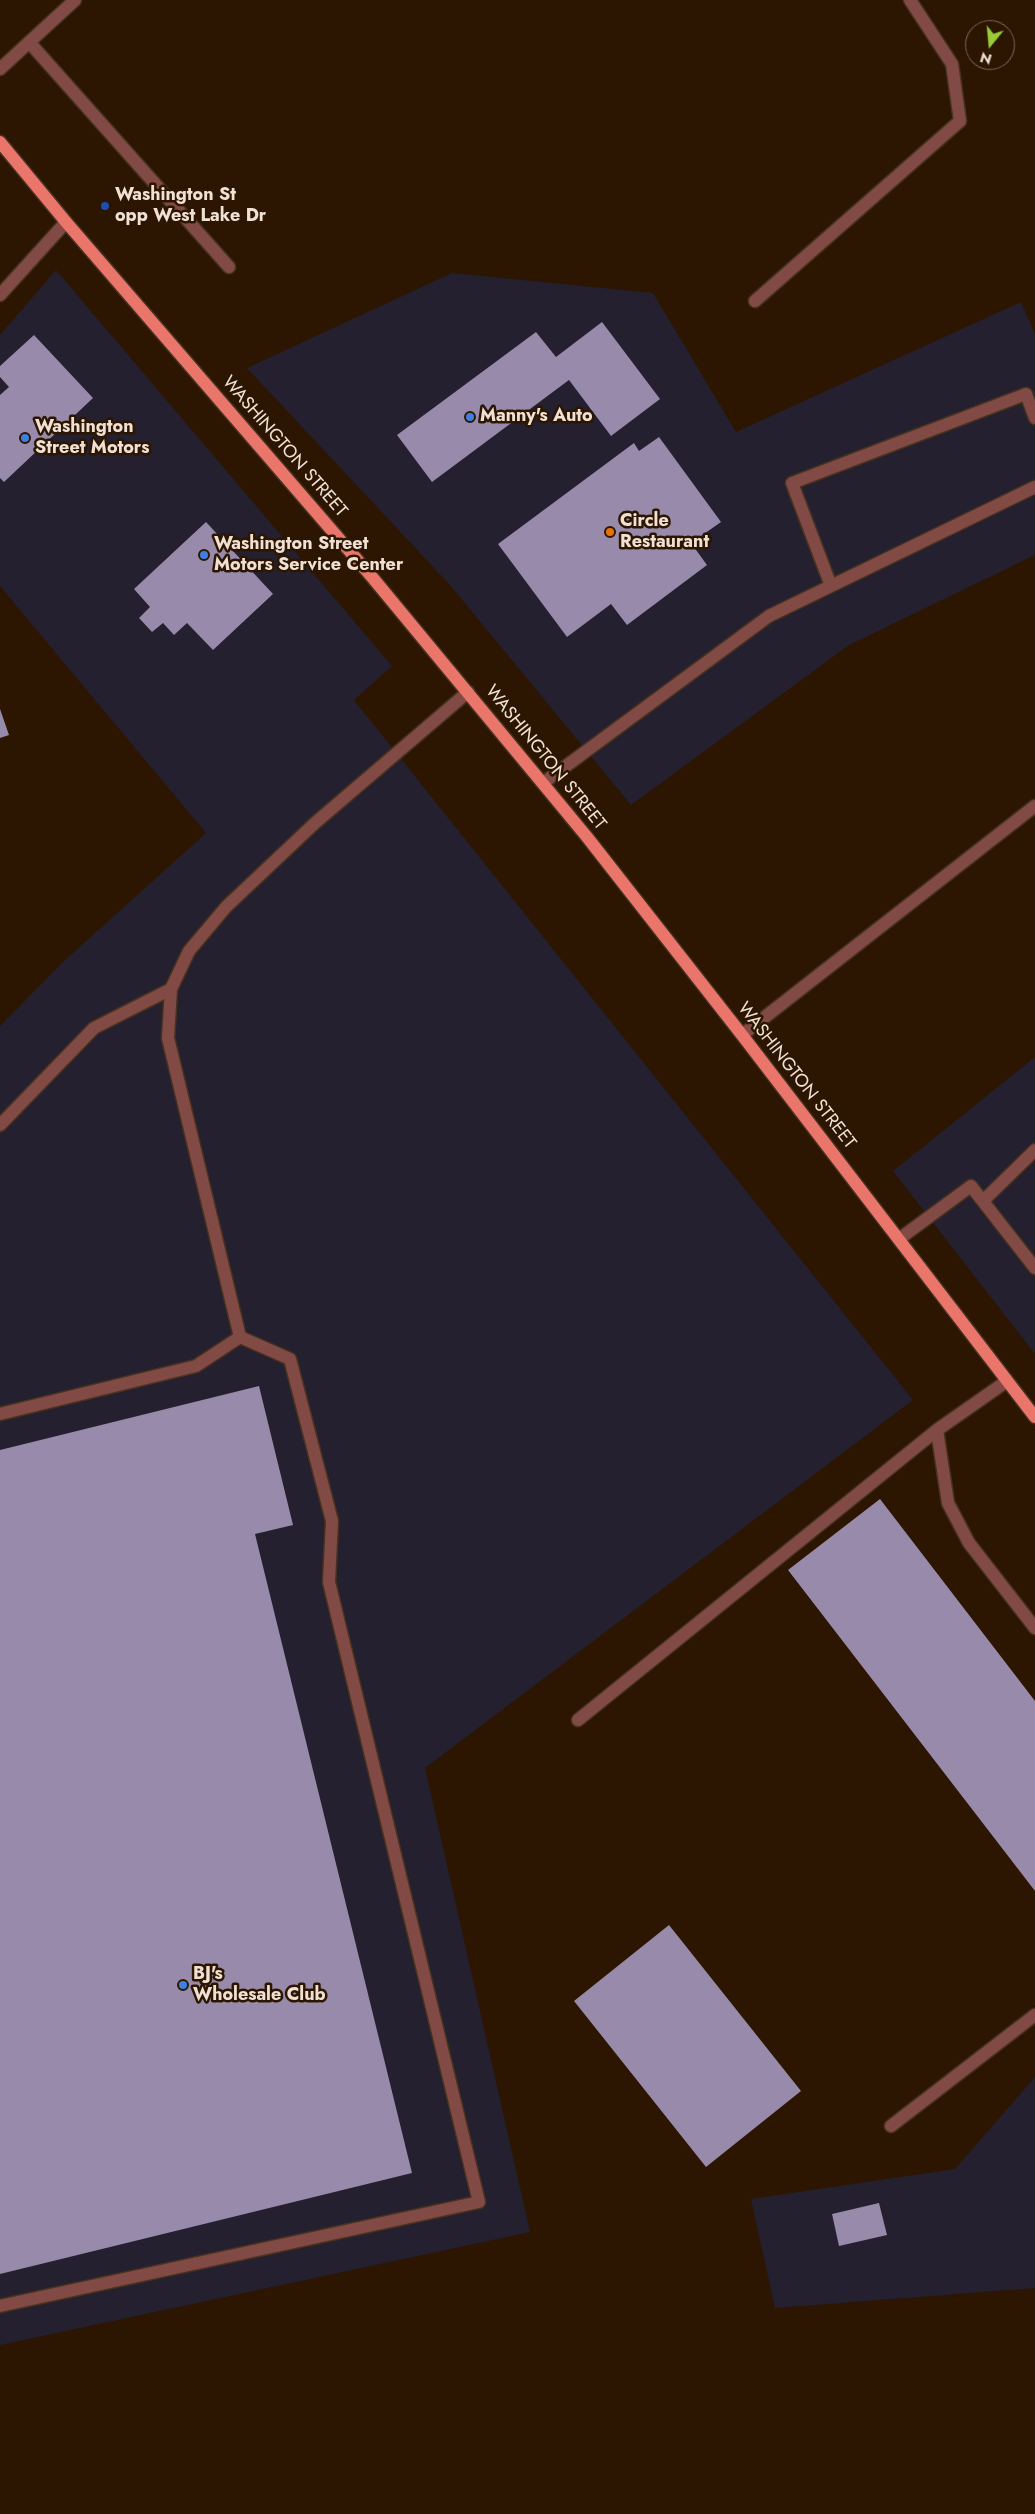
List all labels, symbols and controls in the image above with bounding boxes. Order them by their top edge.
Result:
north arrow [965,20,1015,70]
text: N [978,47,994,70]
place label: Washington St opp West Lake Dr [115,185,266,228]
marker: Washington St opp West Lake Dr [99,200,111,212]
street label: WASHINGTON STREET [217,372,351,522]
place label: Manny's Auto [480,406,593,428]
marker: Manny's Auto [464,411,476,423]
place label: Washington Street Motors [35,417,149,459]
marker: Washington Street Motors [19,432,31,444]
place label: Circle Restaurant [620,511,709,554]
marker: Circle Restaurant [604,526,616,538]
place label: Washington Street Motors Service Center [214,534,403,576]
marker: Washington Street Motors Service Center [198,549,210,561]
street label: WASHINGTON STREET [480,681,610,835]
street label: WASHINGTON STREET [732,998,860,1154]
place label: BJ's Wholesale Club [193,1964,326,2006]
marker: BJ's Wholesale Club [177,1979,189,1991]

